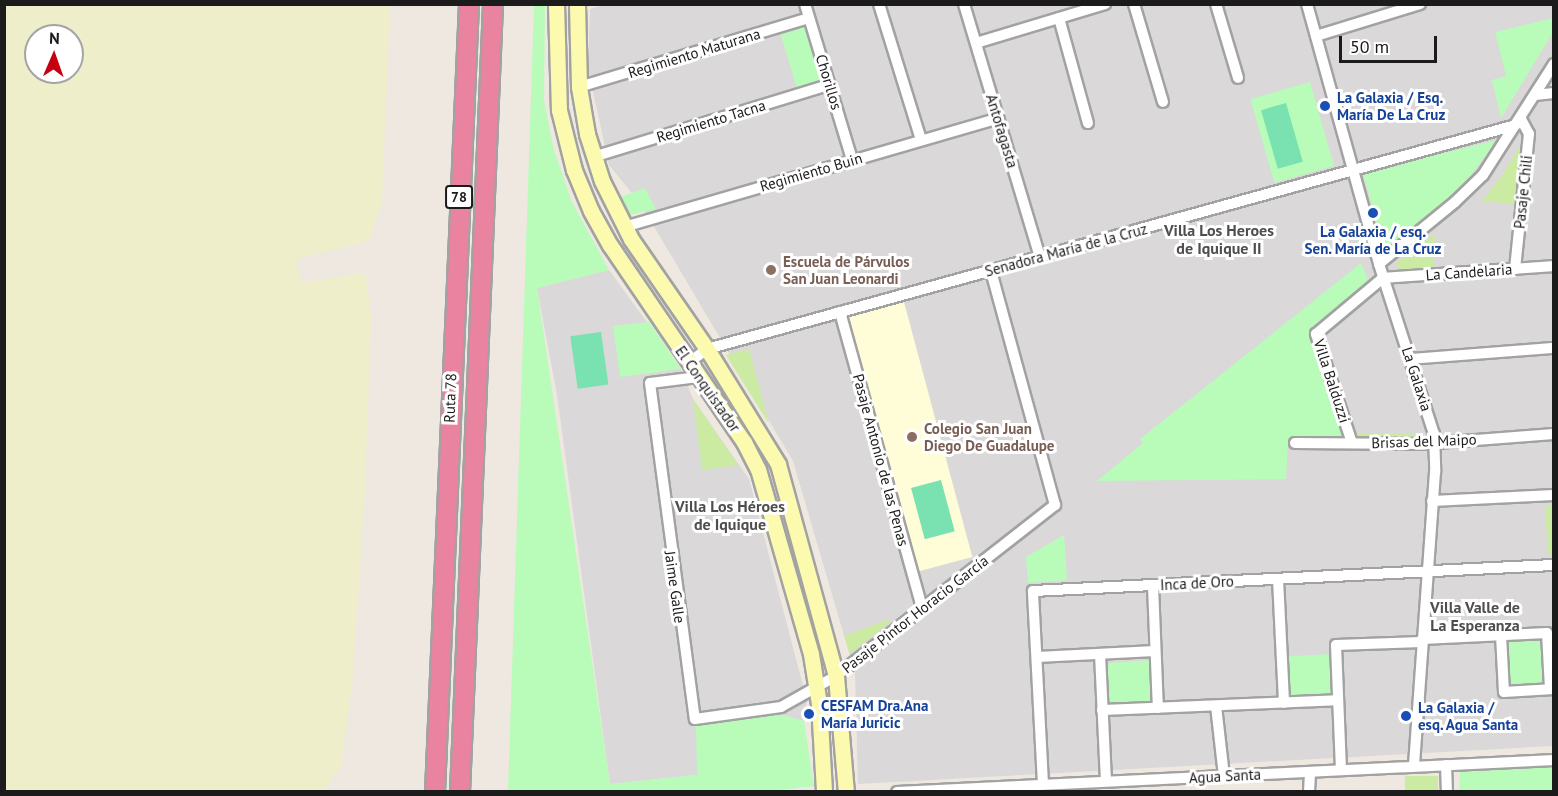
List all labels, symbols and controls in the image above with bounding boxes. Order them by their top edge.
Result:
north arrow [24,24,84,84]
street label: Regimiento Maturana [626,24,762,82]
scale bar [1342,24,1440,62]
text: N [49,28,60,48]
text: 50 m [1350,35,1389,58]
street label: Chorillos [812,52,846,112]
place label: La Galaxia / Esq. María De La Cruz [1337,88,1445,123]
street label: Antofagasta [982,92,1022,170]
street label: Regimiento Tacna [654,96,768,146]
marker: La Galaxia / Esq. María De La Cruz [1318,99,1332,113]
street label: Regimiento Buin [758,149,864,195]
street label: Pasaje Chili [1510,154,1536,230]
road number: 78 [444,186,474,208]
marker: La Galaxia / esq. Sen. María de La Cruz [1366,206,1380,220]
street label: Senadora María de la Cruz [983,220,1149,280]
district label: Villa Los Heroes de Iquique II [1164,220,1274,258]
place label: La Galaxia / esq. Sen. María de La Cruz [1304,222,1442,257]
place label: Escuela de Párvulos San Juan Leonardi [783,252,910,287]
street label: La Candelaria [1425,260,1513,284]
marker: Escuela de Párvulos San Juan Leonardi [764,263,778,277]
street label: Villa Balduzzi [1310,337,1354,425]
street label: El Conquistador [672,343,744,435]
street label: La Galaxia [1398,345,1436,413]
street label: Pasaje Antonio de las Penas [849,372,913,548]
street label: Ruta 78 [440,373,460,423]
place label: Colegio San Juan Diego De Guadalupe [924,419,1055,454]
marker: Colegio San Juan Diego De Guadalupe [905,430,919,444]
street label: Brisas del Maipo [1371,430,1477,452]
district label: Villa Los Héroes de Iquique [675,496,785,534]
street label: Jaime Galle [661,550,689,624]
street label: Pasaje Pintor Horacio García [838,551,992,677]
street label: Inca de Oro [1160,572,1234,594]
district label: Villa Valle de La Esperanza [1430,597,1520,635]
place label: CESFAM Dra.Ana María Juricic [821,696,928,731]
place label: La Galaxia / esq. Agua Santa [1418,698,1520,733]
marker: CESFAM Dra.Ana María Juricic [802,707,816,721]
marker: La Galaxia / esq. Agua Santa [1399,709,1413,723]
street label: Agua Santa [1188,765,1262,787]

